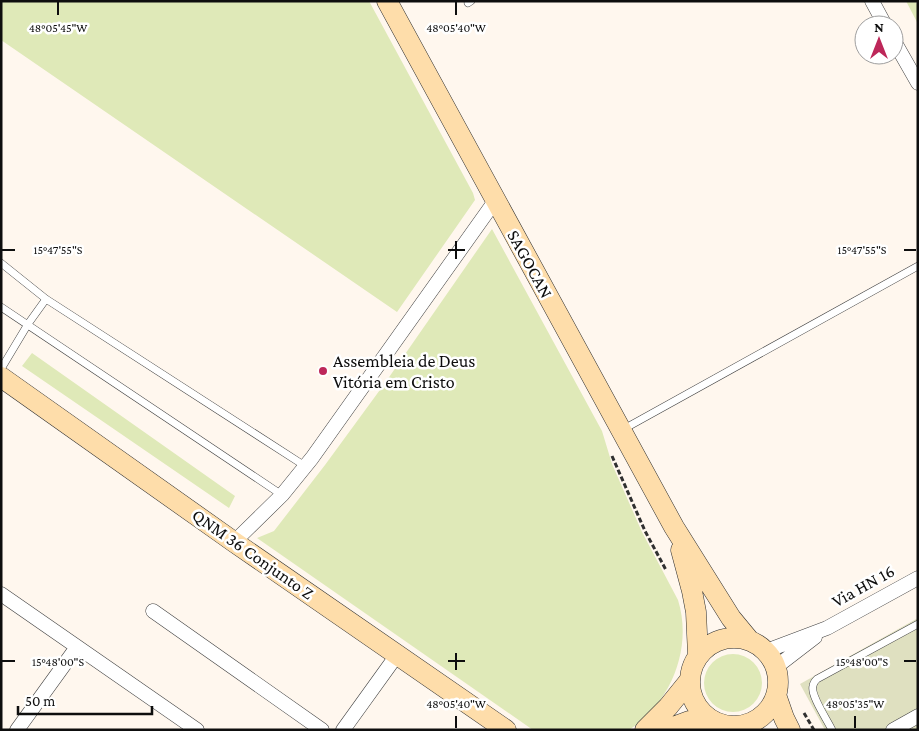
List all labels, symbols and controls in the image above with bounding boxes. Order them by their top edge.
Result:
north arrow [854,15,904,65]
text: N [874,19,884,35]
text: 48°05'45"W [29,21,87,35]
text: 48°05'40"W [426,21,486,35]
street label: SAGOCAN [503,227,557,302]
text: 15°47'55"S [34,243,83,257]
text: 15°47'55"S [838,243,887,257]
place label: Assembleia de Deus Vitória em Cristo [333,351,475,392]
marker: Assembleia de Deus Vitória em Cristo [317,365,329,377]
street label: QNM 36 Conjunto Z [188,505,318,604]
street label: Via HN 16 [828,561,898,611]
text: 15°48'00"S [32,655,84,669]
text: 15°48'00"S [836,655,888,669]
scale bar [18,684,151,716]
text: 50 m [25,693,55,709]
text: 48°05'40"W [426,697,486,711]
text: 48°05'35"W [826,697,884,711]

